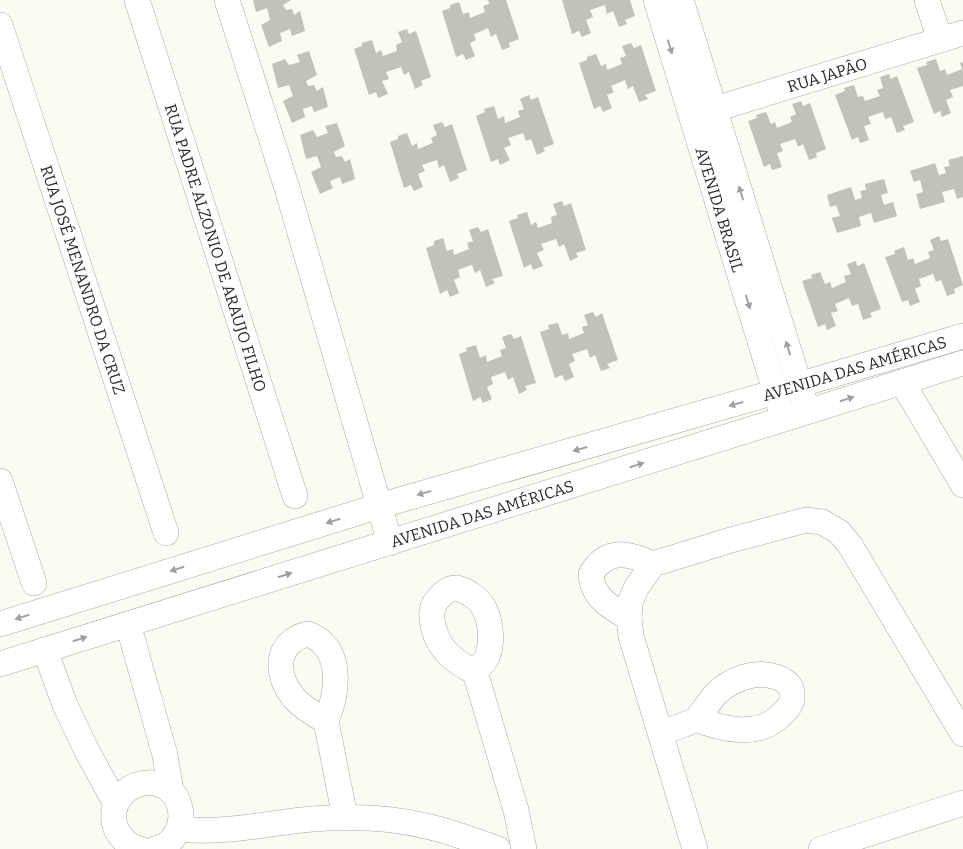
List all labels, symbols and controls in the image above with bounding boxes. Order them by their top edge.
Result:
one-way arrow [667,39,674,54]
street label: RUA JAPÂO [785,54,870,96]
street label: RUA PADRE ALZONIO DE ARAUJO FILHO [161,101,270,394]
street label: AVENIDA BRASIL [691,145,747,274]
street label: RUA JOSÉ MENANDRO DA CRUZ [36,163,129,397]
one-way arrow [736,185,744,200]
one-way arrow [745,295,753,310]
street label: AVENIDA DAS AMÉRICAS [761,332,949,405]
one-way arrow [784,341,792,356]
one-way arrow [839,395,854,403]
one-way arrow [729,400,744,408]
one-way arrow [572,445,587,453]
one-way arrow [629,461,644,469]
street label: AVENIDA DAS AMÉRICAS [388,476,576,551]
one-way arrow [416,490,431,498]
one-way arrow [325,518,340,525]
one-way arrow [170,566,185,574]
one-way arrow [278,571,293,579]
one-way arrow [15,614,30,622]
one-way arrow [73,635,88,643]

